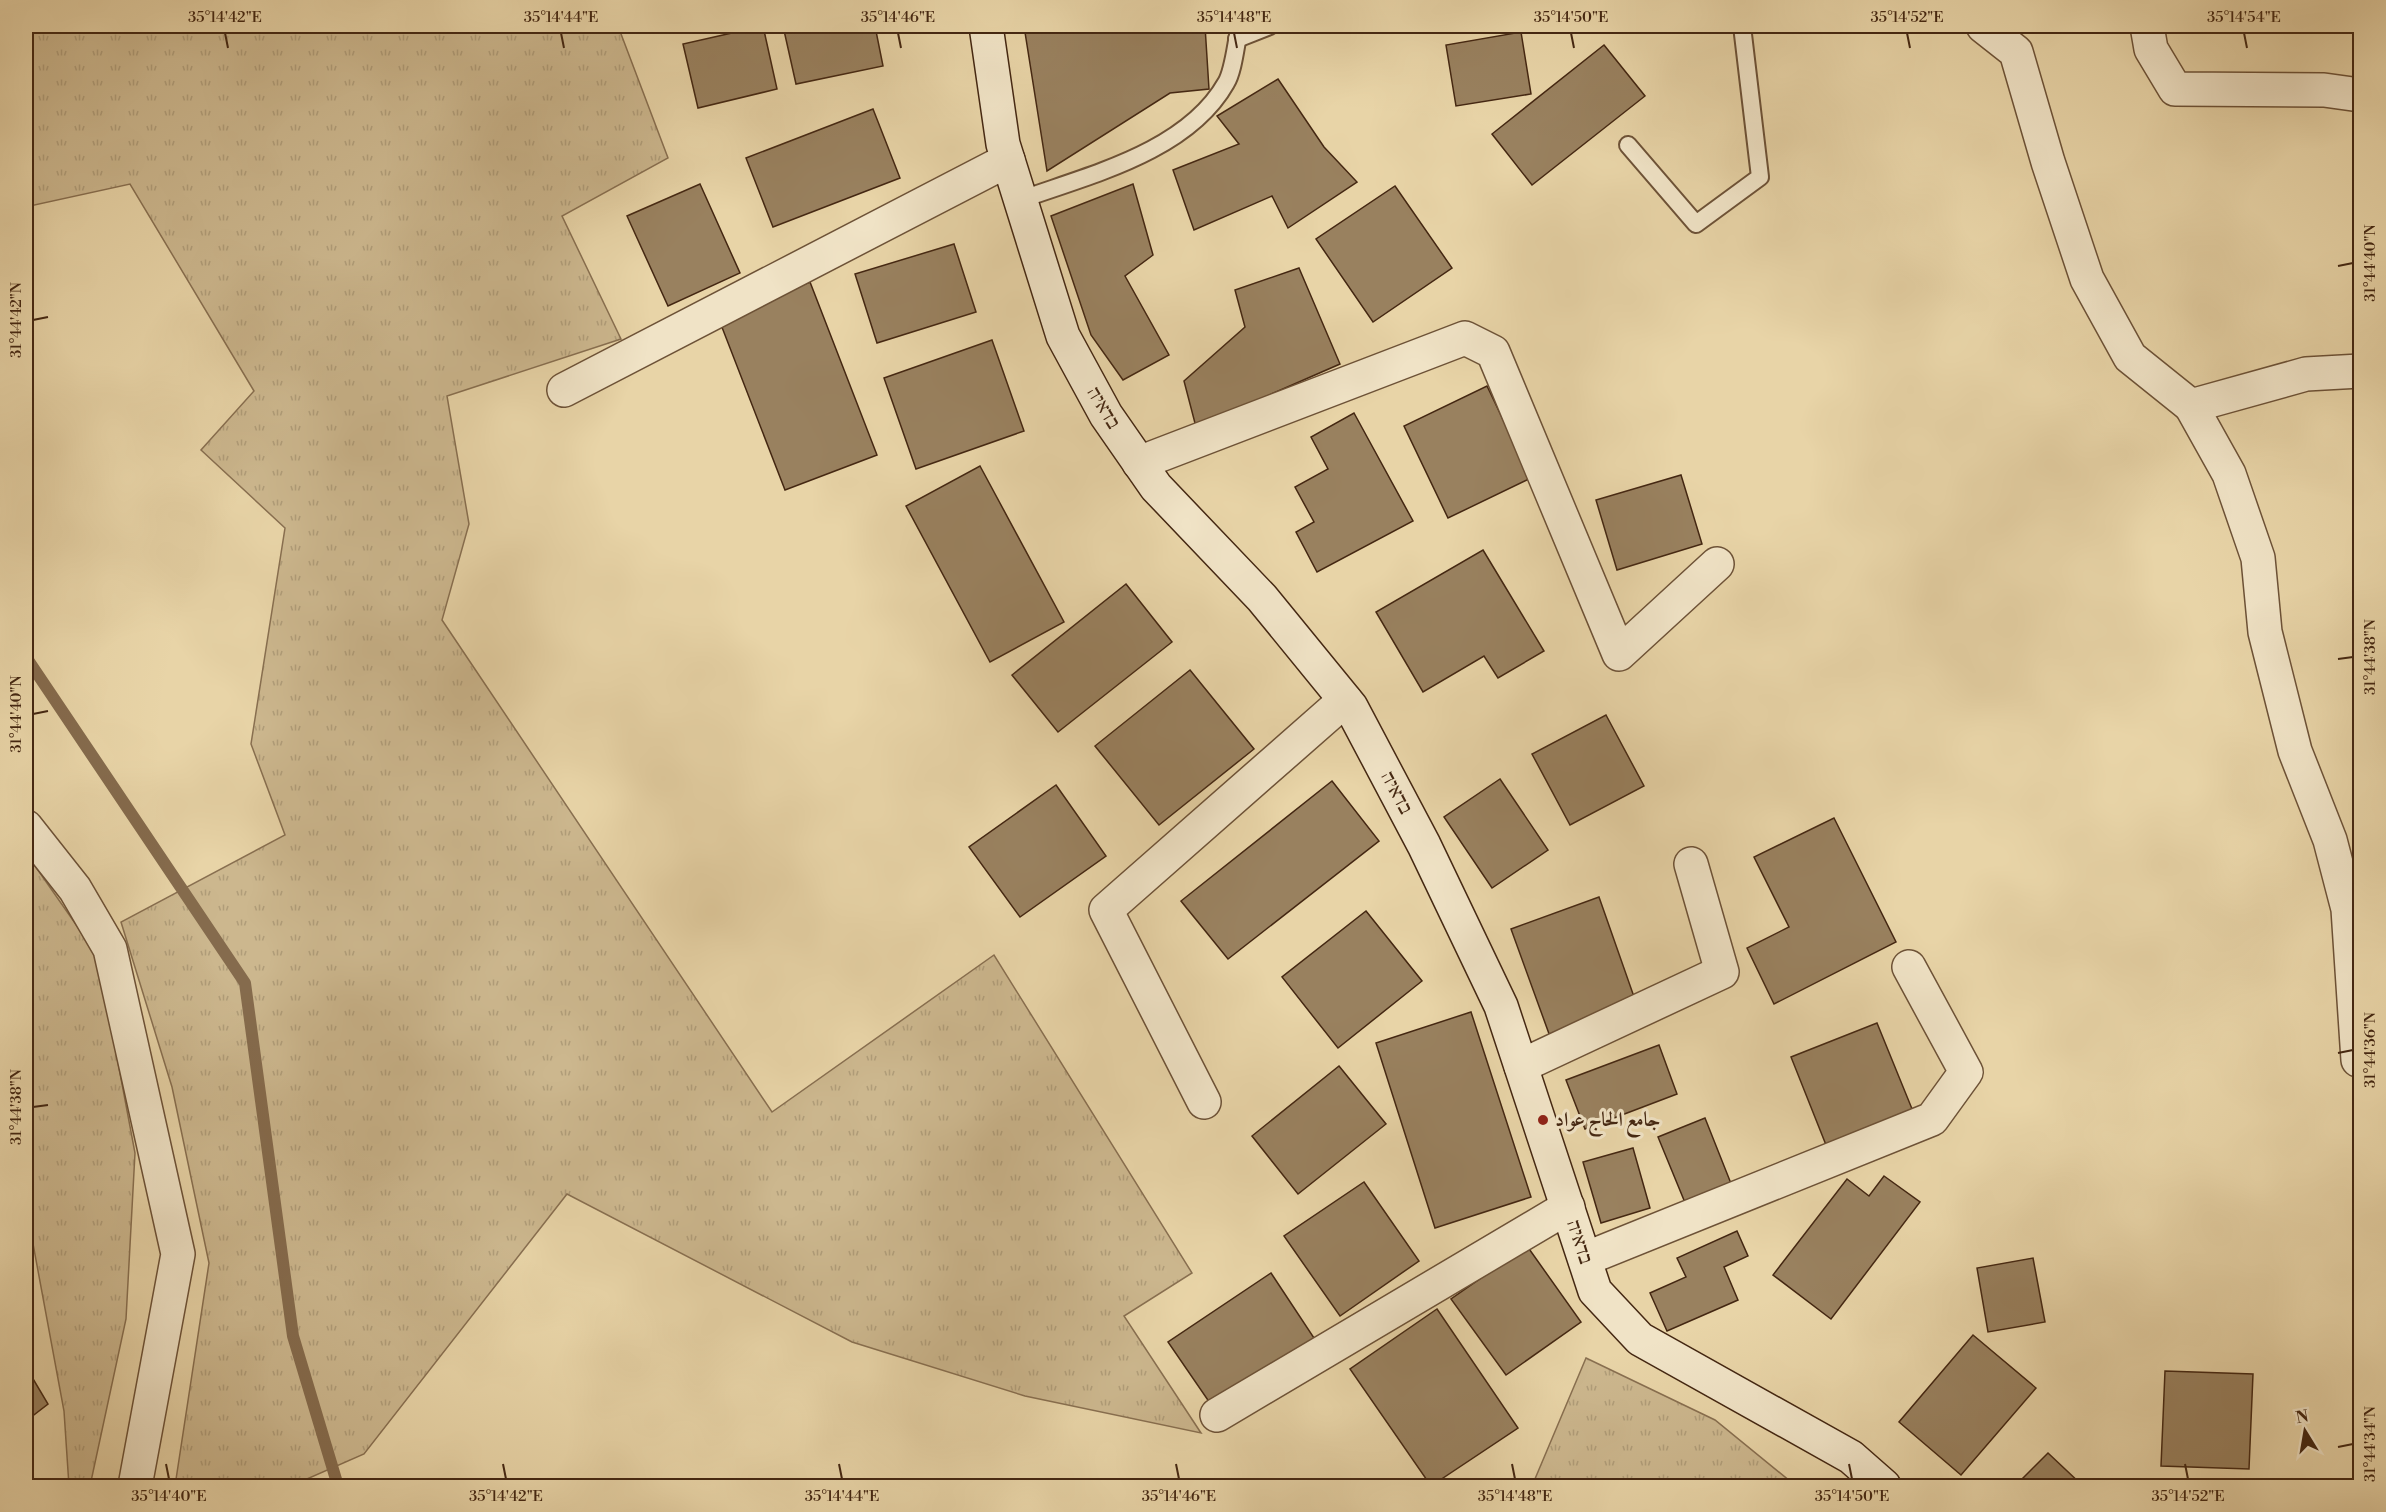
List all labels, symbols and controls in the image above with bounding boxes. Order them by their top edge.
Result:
text: 35°14'42"E [188,8,262,27]
text: 35°14'44"E [524,8,598,27]
text: 35°14'46"E [861,8,935,27]
text: 35°14'48"E [1197,8,1271,27]
text: 35°14'50"E [1534,8,1608,27]
text: 35°14'52"E [1870,8,1944,27]
text: 35°14'54"E [2207,8,2281,27]
text: 31°44'40"N [2361,224,2380,302]
text: 31°44'42"N [7,282,26,358]
street label: בדאיה [1081,382,1125,434]
text: 31°44'38"N [2361,619,2380,695]
text: 31°44'40"N [7,675,26,753]
street label: בדאיה [1374,767,1418,819]
text: 31°44'36"N [2361,1012,2380,1088]
text: 31°44'38"N [7,1069,26,1145]
place label: جامع الحاج عواد [1555,1108,1660,1138]
marker: جامع الحاج عواد [1536,1113,1550,1127]
street label: בדאיה [1560,1217,1598,1267]
north arrow [2275,1401,2335,1461]
text: N [2294,1406,2311,1428]
text: 31°44'34"N [2361,1406,2380,1482]
text: 35°14'40"E [131,1487,207,1506]
text: 35°14'42"E [469,1487,543,1506]
text: 35°14'44"E [805,1487,879,1506]
text: 35°14'46"E [1142,1487,1216,1506]
text: 35°14'48"E [1478,1487,1552,1506]
text: 35°14'50"E [1815,1487,1889,1506]
text: 35°14'52"E [2151,1487,2225,1506]

